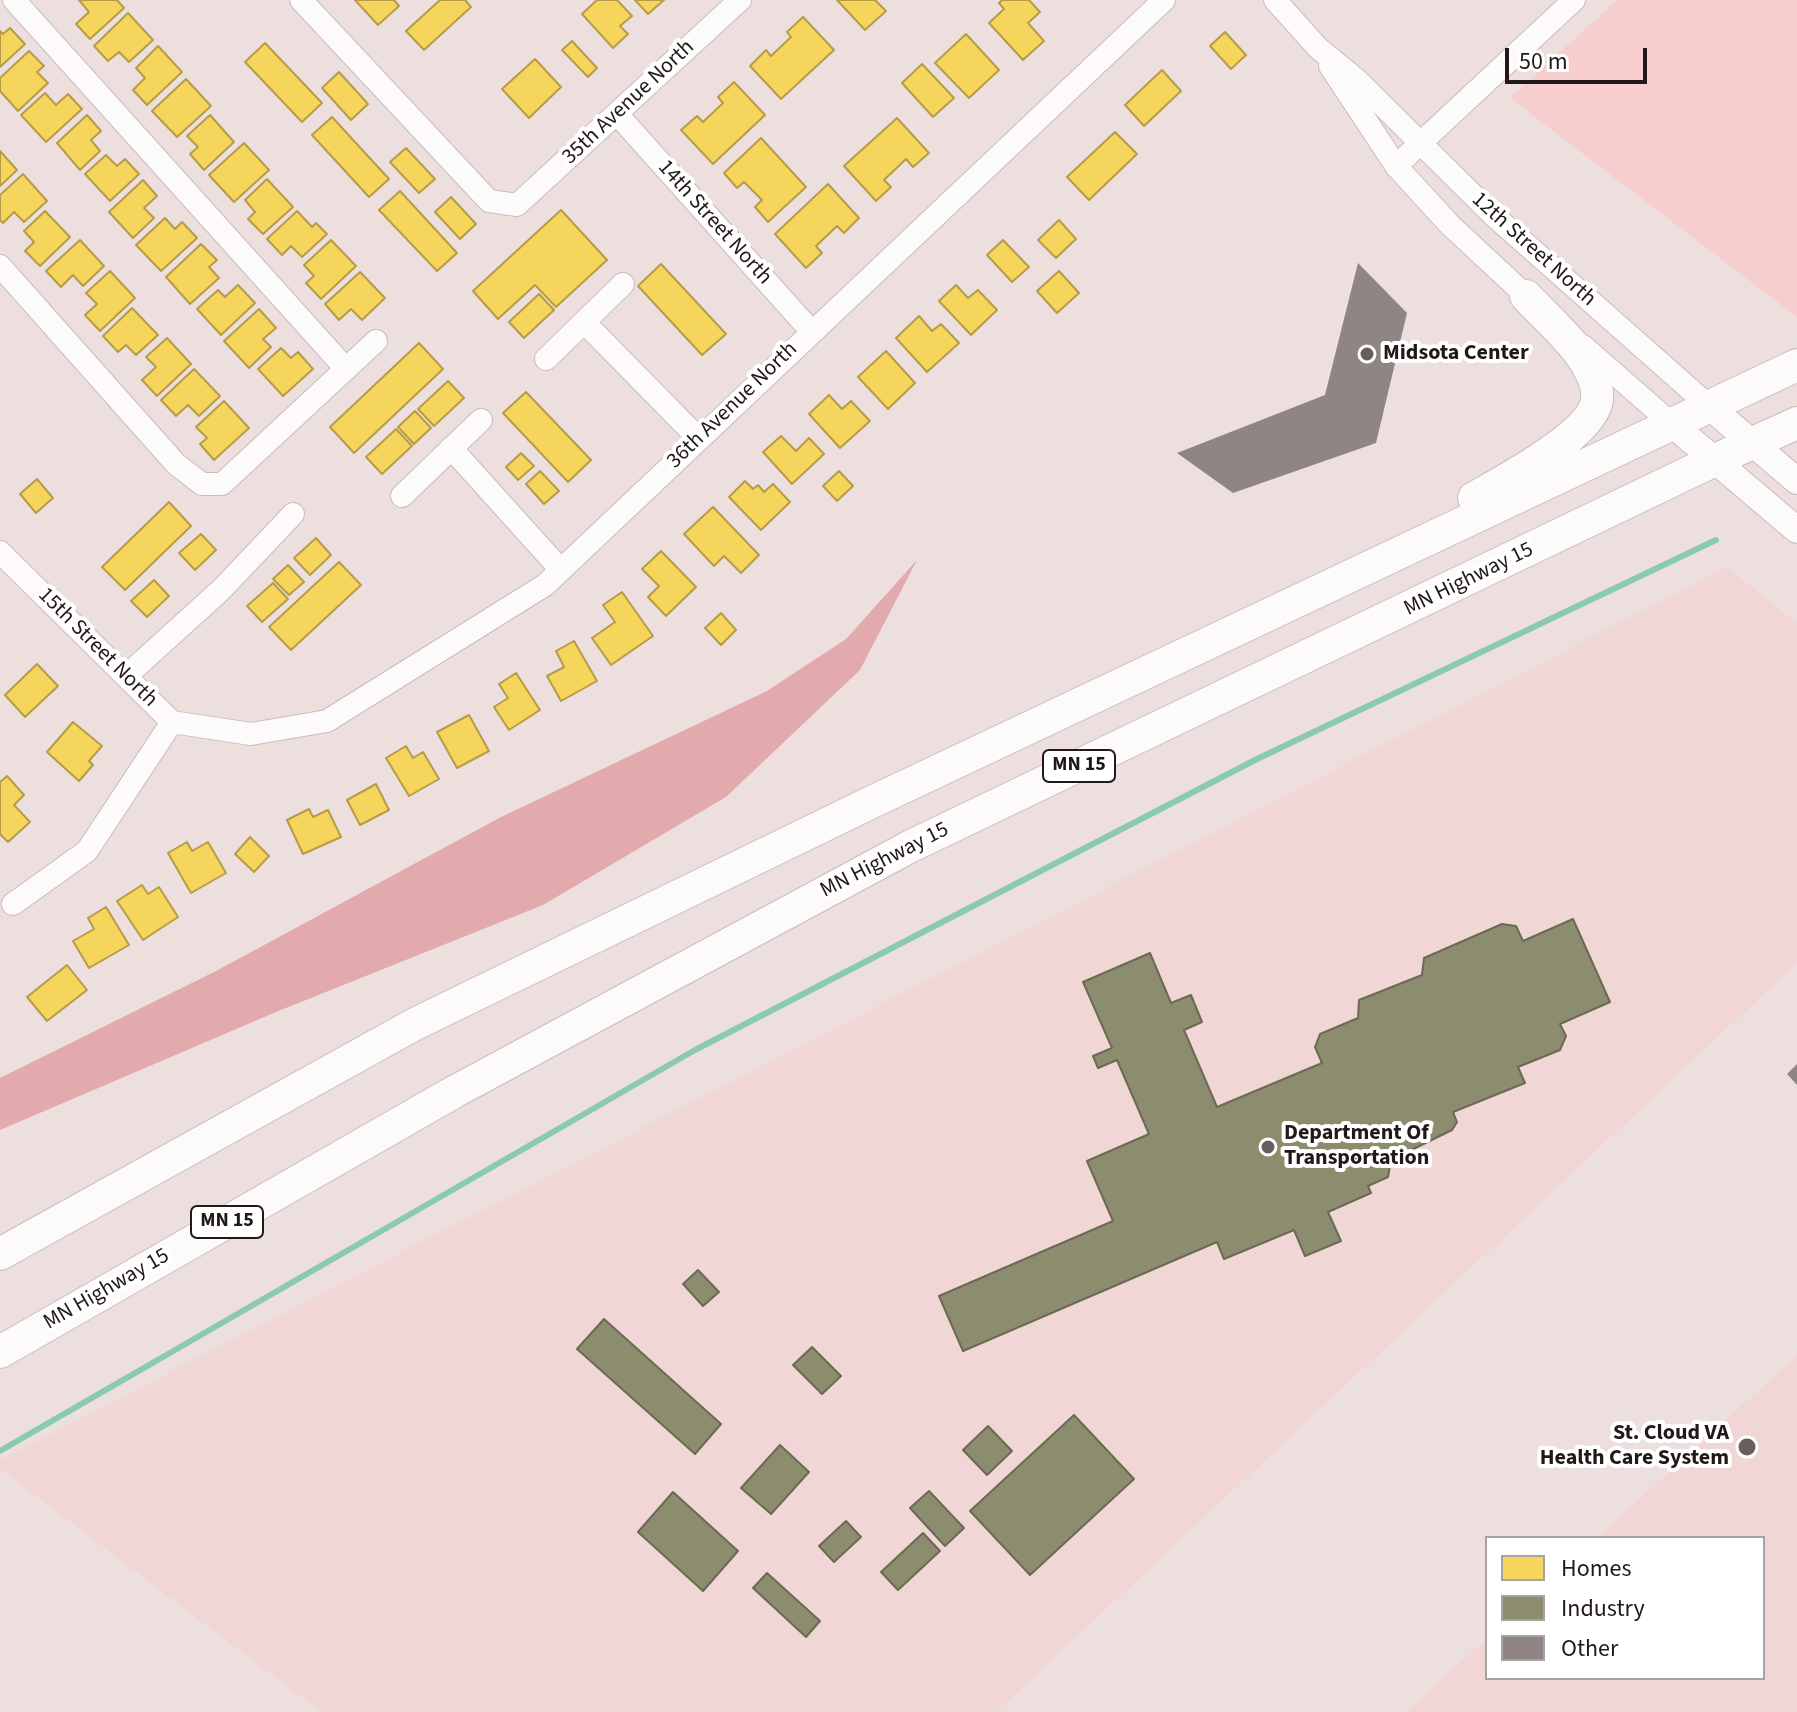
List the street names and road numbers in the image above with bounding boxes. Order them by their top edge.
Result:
street label: 35th Avenue North [557,35,701,171]
street label: 14th Street North [651,155,777,291]
street label: 12th Street North [1465,187,1601,313]
street label: 36th Avenue North [662,337,804,475]
street label: MN Highway 15 [1400,537,1538,623]
street label: 15th Street North [32,583,162,713]
road number: MN 15 [1043,750,1115,782]
street label: MN Highway 15 [816,817,954,905]
road number: MN 15 [191,1206,263,1238]
street label: MN Highway 15 [39,1243,175,1337]

